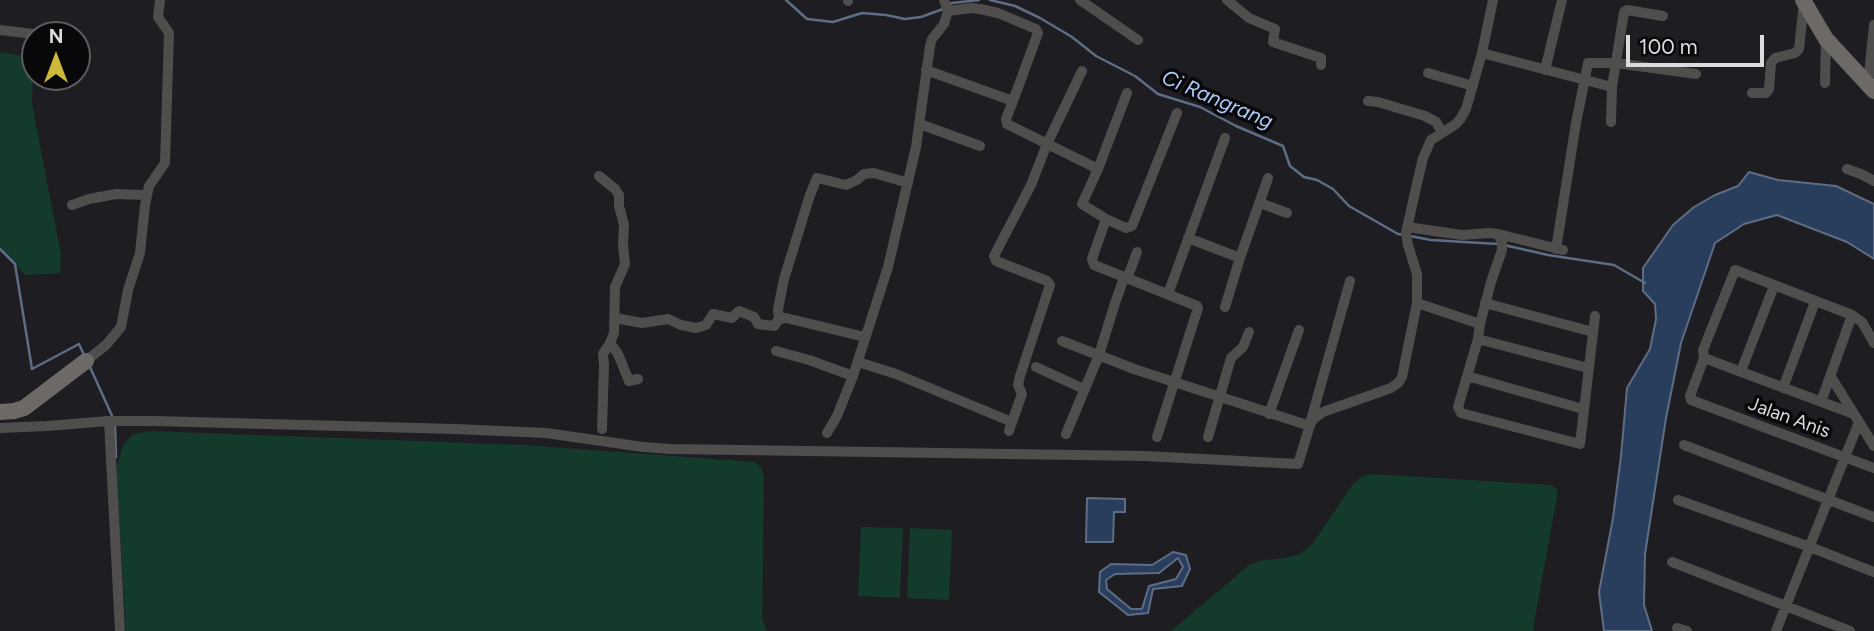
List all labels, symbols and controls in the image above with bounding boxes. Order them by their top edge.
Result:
north arrow [21,21,91,91]
scale bar [1629,21,1767,65]
text: N [49,25,63,48]
text: 100 m [1639,34,1698,59]
water label: Ci Rangrang [1158,65,1276,135]
street label: Jalan Anis [1745,393,1833,443]

